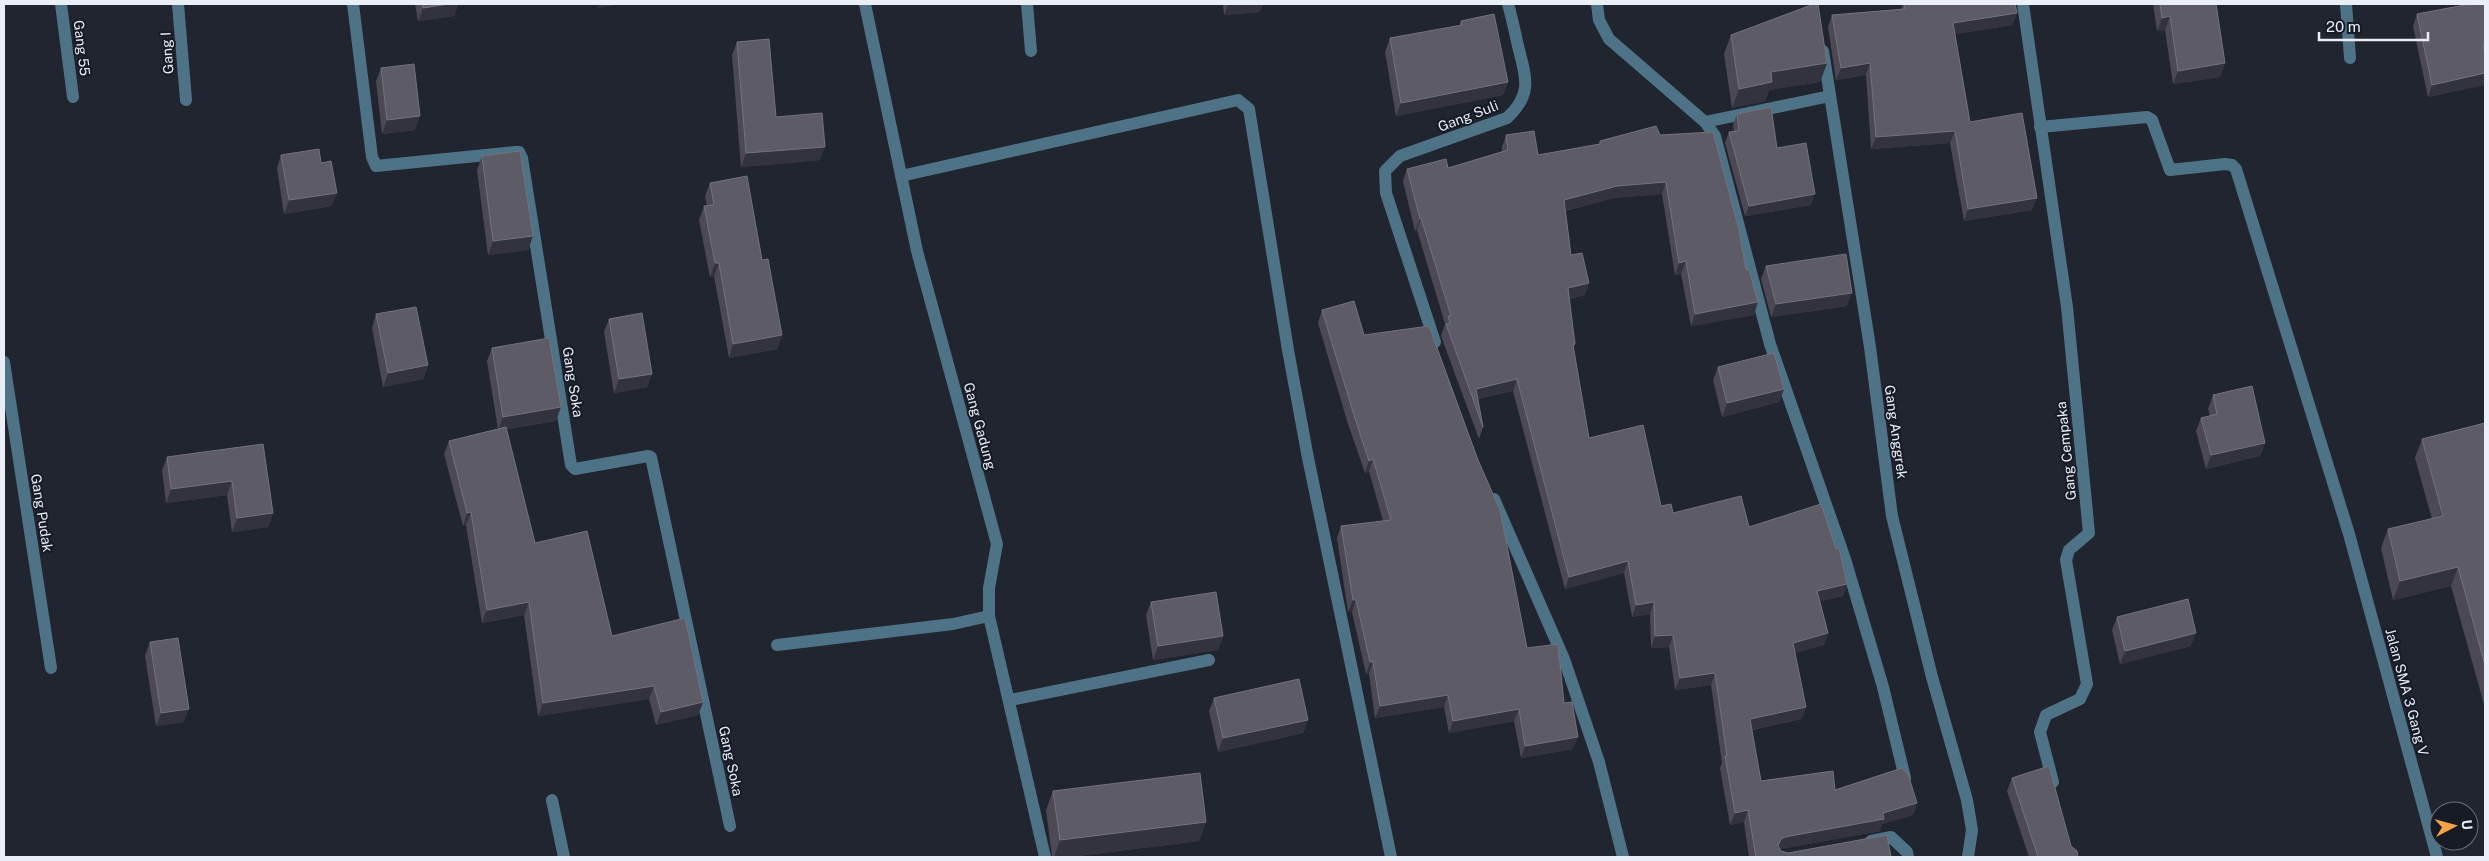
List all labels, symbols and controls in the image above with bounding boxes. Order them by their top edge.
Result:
scale bar [2319,10,2428,42]
text: 20 m [2326,18,2361,35]
street label: Gang 55 [71,19,93,77]
street label: Gang I [158,31,176,75]
street label: Gang Suli [1436,97,1500,135]
street label: Gang Soka [560,346,586,418]
street label: Gang Gadung [961,381,999,472]
street label: Gang Anggrek [1881,384,1911,480]
street label: Gang Cempaka [2053,401,2079,501]
street label: Gang Pudak [28,473,56,553]
street label: Jalan SMA 3 Gang V [2382,627,2432,758]
street label: Gang Soka [716,725,746,797]
north arrow [2429,801,2479,851]
text: U [2458,819,2475,831]

